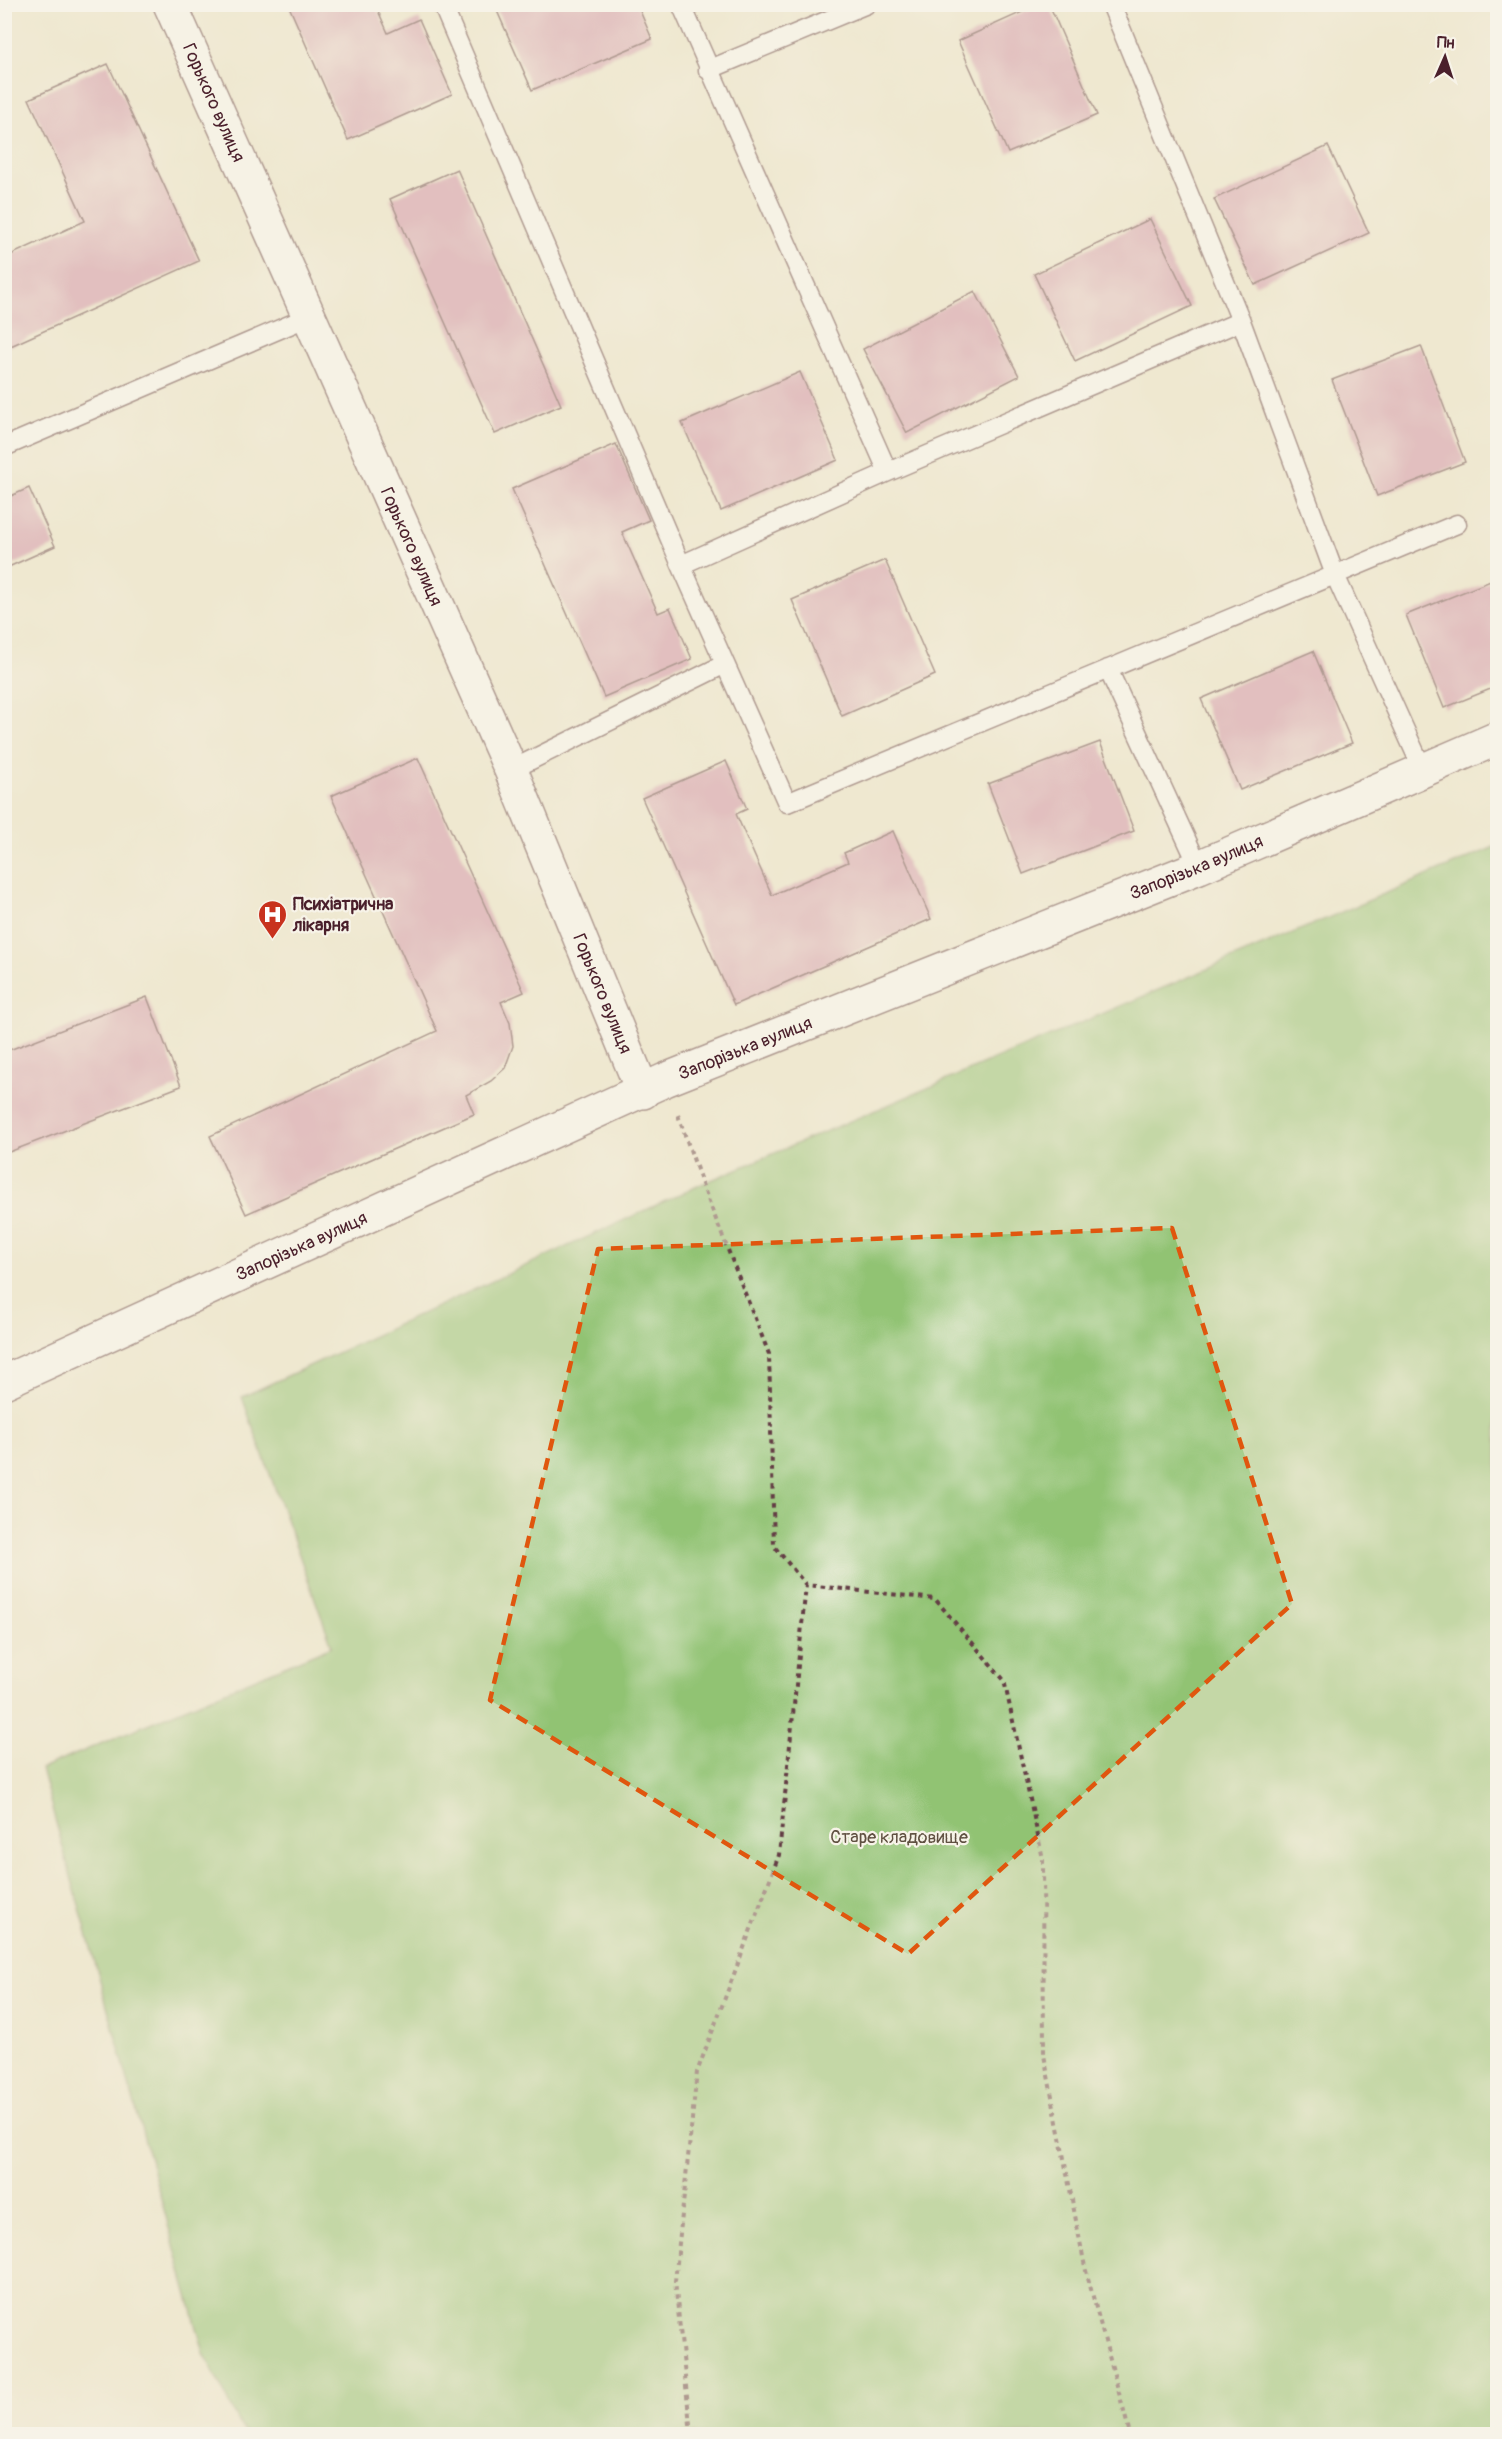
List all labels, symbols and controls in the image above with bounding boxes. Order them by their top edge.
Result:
north arrow [1415,27,1475,87]
text: Пн [1436,33,1455,53]
street label: Горького вулиця [177,40,250,166]
street label: Горького вулиця [375,484,448,610]
street label: Запорізька вулиця [1126,830,1267,905]
place label: Психіатрична лікарня [292,893,394,937]
hospital icon: Психіатрична лікарня [256,898,288,940]
street label: Горького вулиця [567,930,637,1057]
street label: Запорізька вулиця [675,1011,816,1086]
street label: Запорізька вулиця [232,1207,371,1287]
park label: Старе кладовище [830,1826,968,1849]

